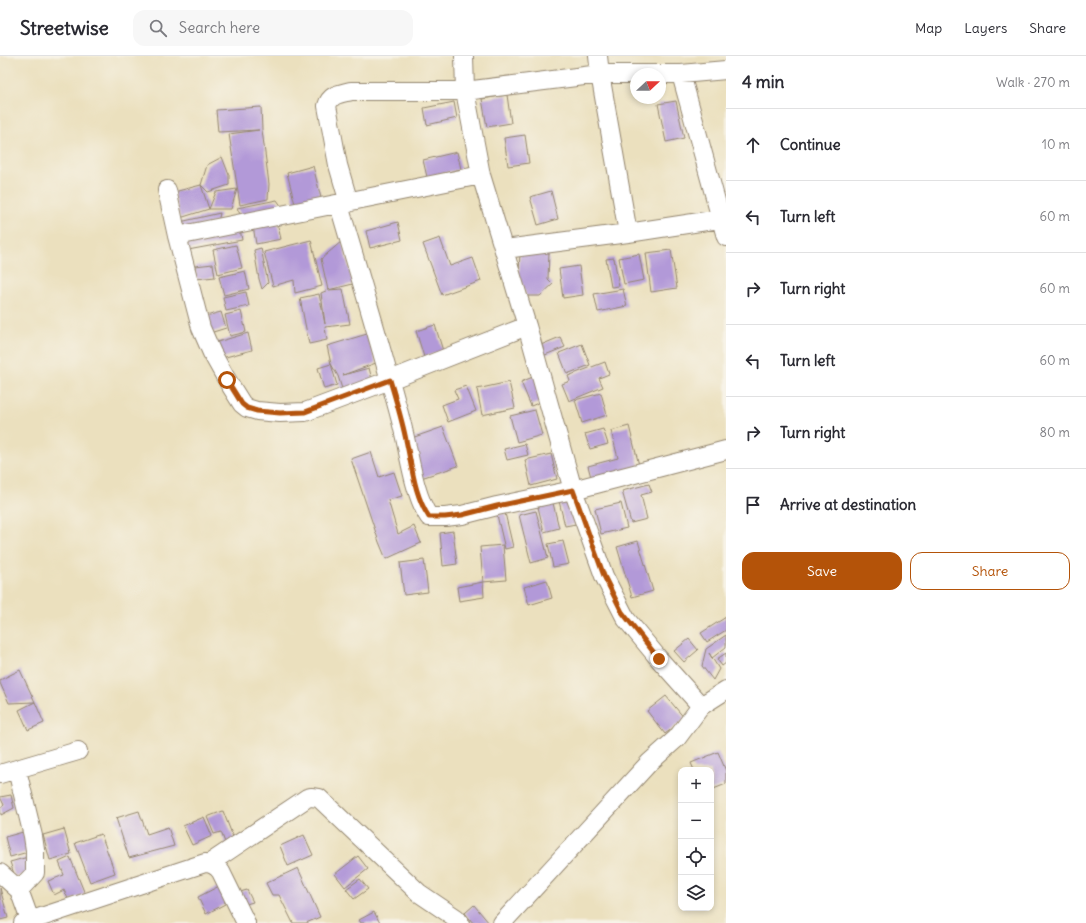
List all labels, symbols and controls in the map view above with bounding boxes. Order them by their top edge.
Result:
search box [133,10,413,46]
text: Streetwise [20,16,109,40]
icon: search [147,17,169,39]
text: Search here [179,18,260,37]
text: Map [915,19,942,37]
text: Layers [964,19,1007,37]
text: Share [1029,19,1066,37]
north arrow [630,68,666,104]
text: 4 min [742,71,784,93]
text: Walk · 270 m [996,74,1070,91]
icon: ahead [742,134,764,156]
text: Continue [780,135,841,154]
text: 10 m [1042,136,1070,153]
icon: left [742,206,764,228]
text: Turn left [780,207,835,226]
text: 60 m [1039,208,1070,225]
icon: right [742,278,764,300]
text: Turn right [780,279,845,298]
text: 60 m [1039,280,1070,297]
icon: left [742,350,764,372]
text: Turn left [780,351,835,370]
text: 60 m [1039,352,1070,369]
route start [218,371,236,389]
icon: right [742,422,764,444]
text: Turn right [780,423,845,442]
text: 80 m [1039,424,1070,441]
icon: arrive [742,494,764,516]
text: Arrive at destination [780,495,916,514]
button: Save [742,552,902,590]
button: Share [910,552,1070,590]
route end [650,650,668,668]
map controls [678,767,714,911]
button: + [678,767,714,803]
button: − [678,803,714,839]
button: locate [678,839,714,875]
button: layers [678,875,714,911]

